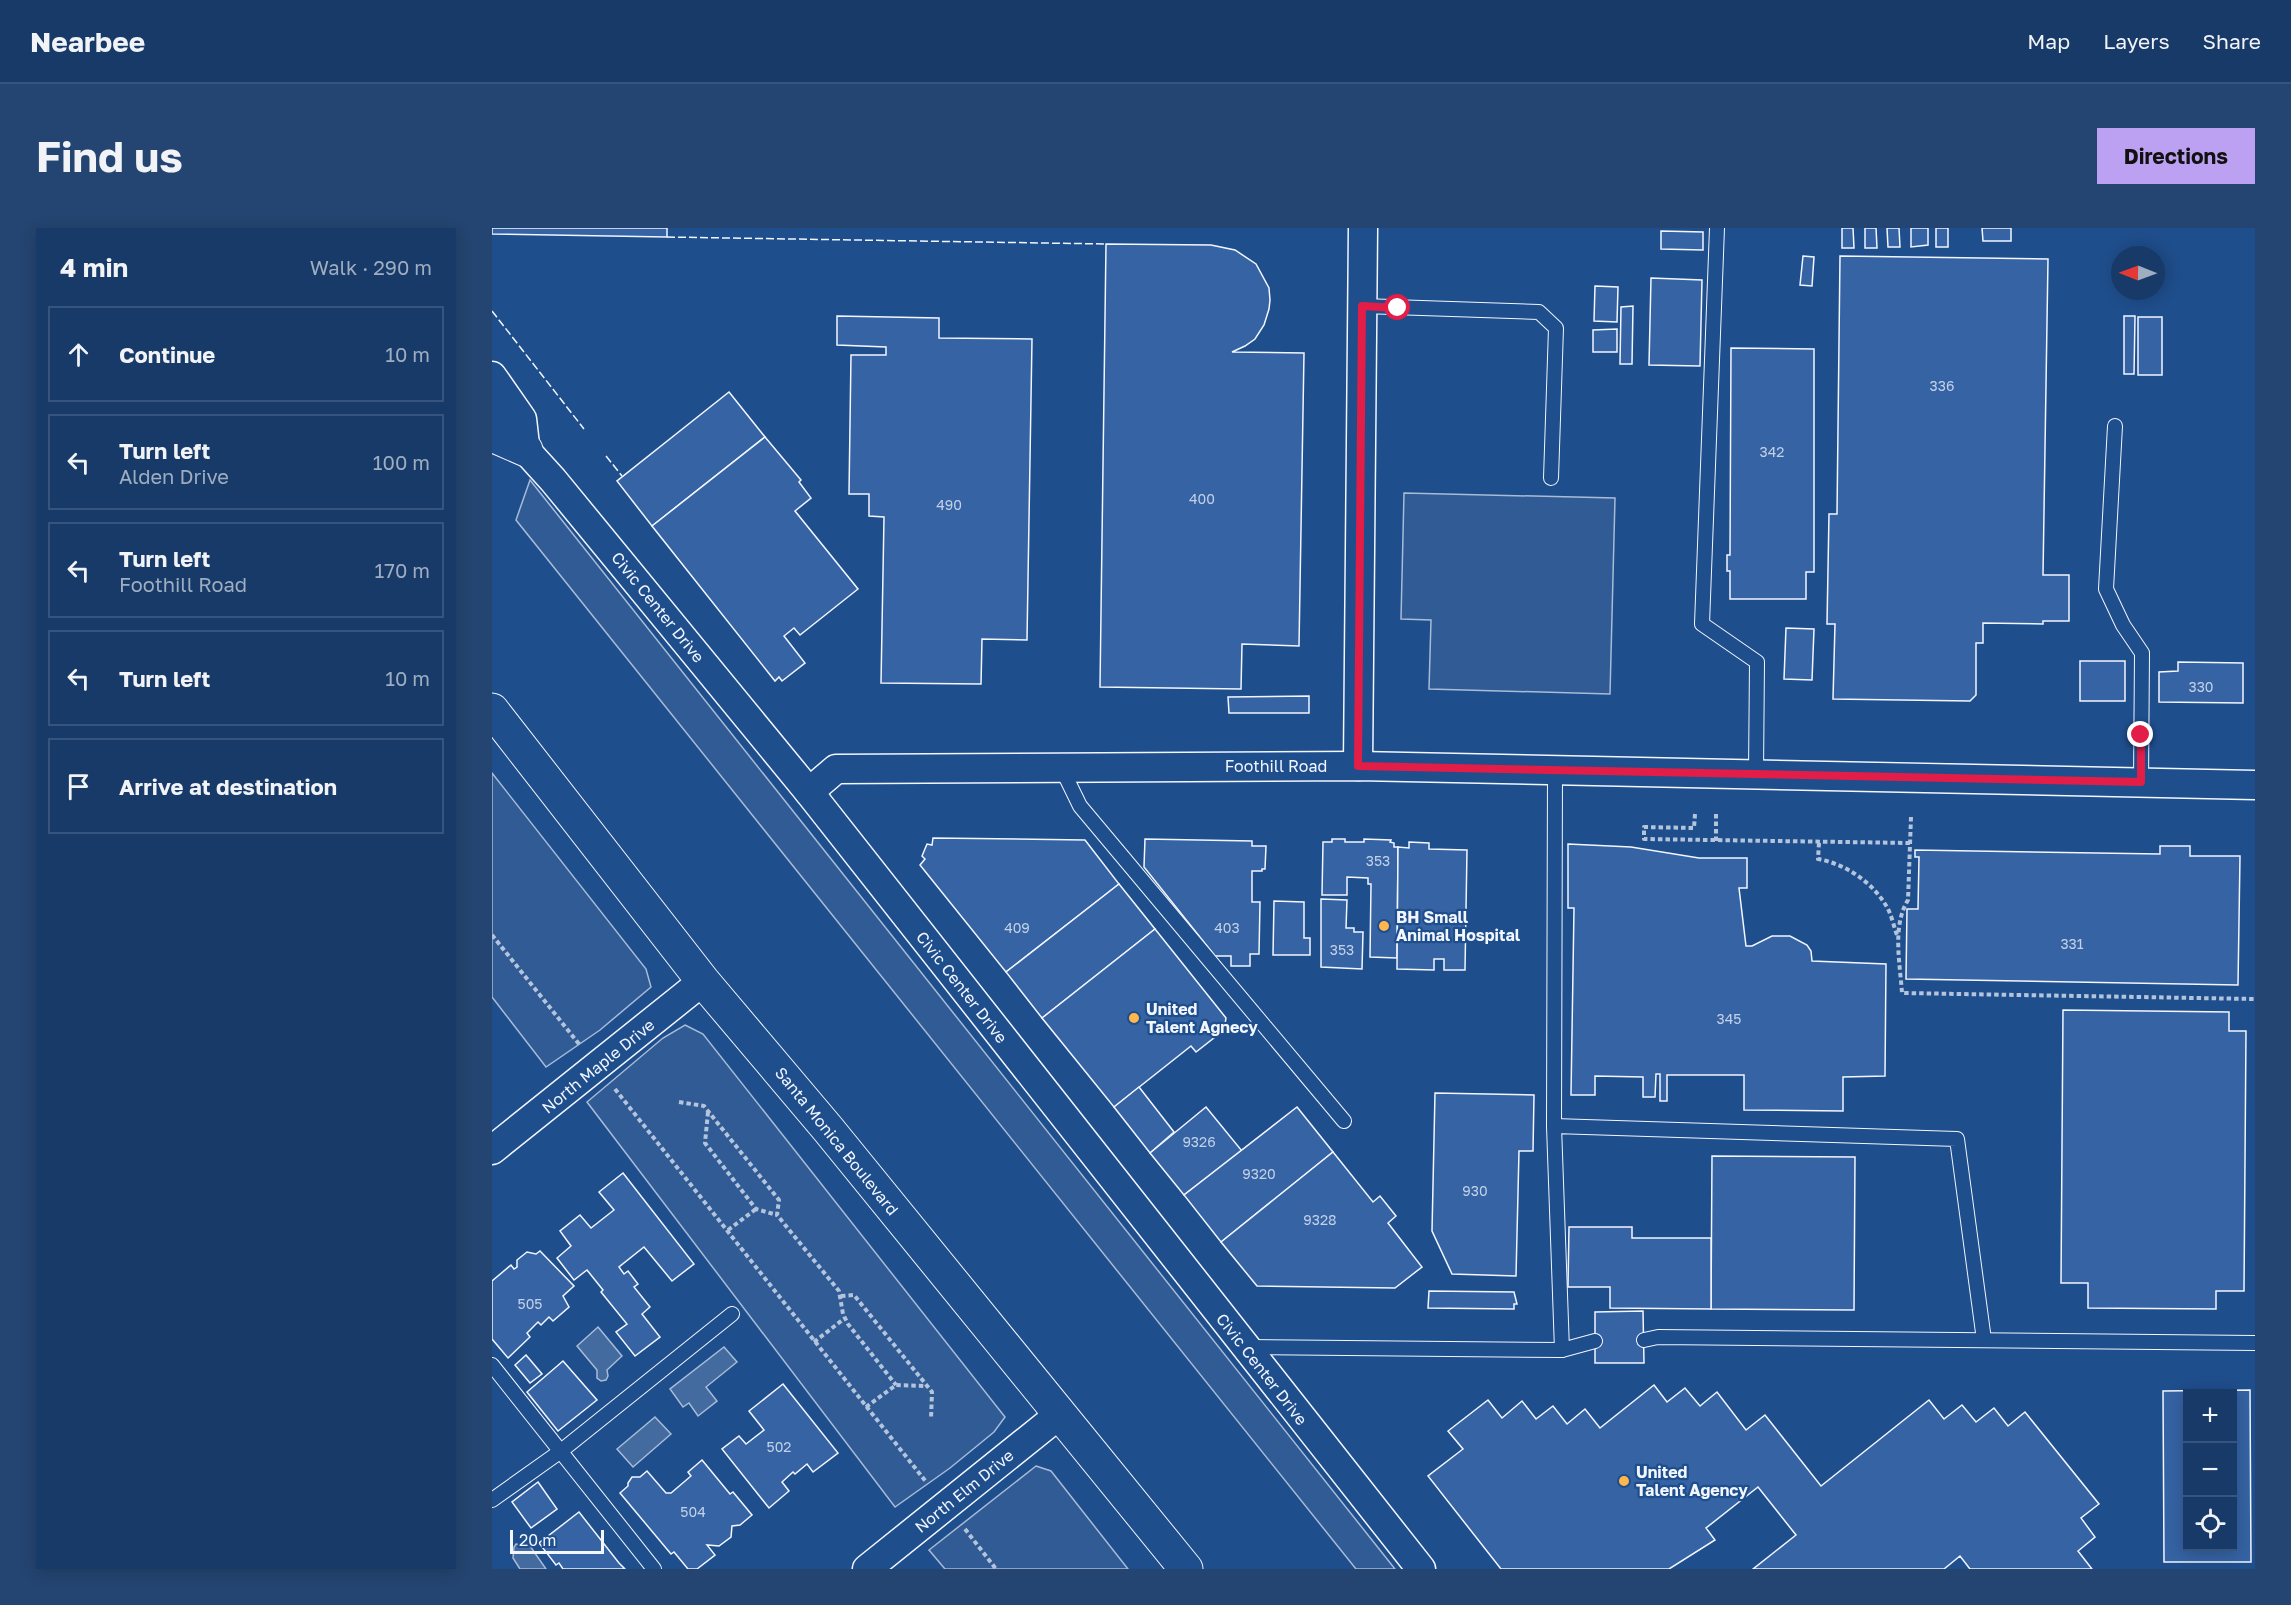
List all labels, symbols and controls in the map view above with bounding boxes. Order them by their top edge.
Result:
text: Nearbee [30,25,145,58]
text: Map [2027,28,2070,54]
text: Layers [2103,28,2170,54]
text: Share [2203,28,2261,54]
button: Directions [2097,128,2255,184]
text: Find us [36,131,183,181]
north arrow [2111,246,2165,300]
text: 4 min [60,252,128,283]
text: Walk · 290 m [310,255,432,279]
route start [1384,294,1410,320]
icon: ahead [62,338,95,371]
text: Continue [119,341,215,368]
text: 10 m [385,342,430,366]
house number: 336 [1930,377,1954,394]
text: Turn left [119,437,210,464]
house number: 342 [1760,443,1784,460]
icon: left [62,446,95,479]
text: 100 m [373,450,430,474]
text: Alden Drive [119,464,229,488]
house number: 400 [1189,490,1215,507]
house number: 490 [936,496,962,513]
text: Turn left [119,545,210,572]
street label: Civic Center Drive [607,548,709,666]
icon: left [62,554,95,587]
text: 170 m [375,558,430,582]
text: Foothill Road [119,572,247,596]
icon: left [62,662,95,695]
text: Turn left [119,665,210,692]
text: 10 m [385,666,430,690]
house number: 330 [2188,678,2214,695]
route end [2127,721,2153,747]
street label: Foothill Road [1225,756,1327,776]
icon: arrive [62,770,95,803]
text: Arrive at destination [119,773,337,800]
house number: 353 [1366,852,1390,869]
place label: BH Small Animal Hospital [1396,907,1521,945]
house number: 409 [1004,919,1030,936]
house number: 403 [1214,919,1240,936]
marker: BH Small Animal Hospital [1377,919,1391,933]
street label: Civic Center Drive [912,927,1012,1047]
house number: 331 [2060,935,2084,952]
house number: 353 [1330,941,1354,958]
place label: United Talent Agnecy [1146,999,1258,1037]
house number: 345 [1717,1010,1741,1027]
marker: United Talent Agnecy [1127,1011,1141,1025]
street label: North Maple Drive [538,1014,658,1118]
street label: Santa Monica Boulevard [771,1063,903,1219]
house number: 9326 [1182,1133,1216,1150]
house number: 9320 [1242,1165,1276,1182]
house number: 930 [1462,1182,1488,1199]
house number: 9328 [1303,1211,1337,1228]
house number: 505 [518,1295,542,1312]
street label: Civic Center Drive [1212,1309,1312,1429]
map controls [2183,1389,2237,1551]
button: + [2183,1389,2237,1443]
house number: 502 [767,1438,791,1455]
button: − [2183,1443,2237,1497]
street label: North Elm Drive [911,1445,1017,1537]
place label: United Talent Agency [1636,1462,1748,1500]
marker: United Talent Agency [1617,1474,1631,1488]
button: locate [2183,1497,2237,1551]
house number: 504 [680,1503,706,1520]
scale bar [510,1527,604,1554]
text: 20 m [519,1530,556,1550]

